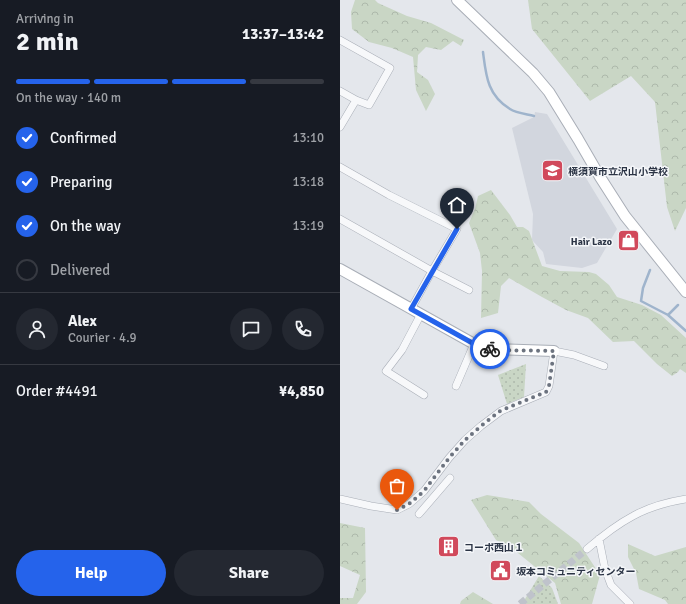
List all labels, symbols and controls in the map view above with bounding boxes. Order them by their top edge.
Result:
text: Arriving in [16,11,74,27]
text: 13:37–13:42 [242,25,324,43]
text: 2 min [16,26,79,58]
text: On the way · 140 m [16,90,121,106]
icon: check [16,127,38,149]
text: Confirmed [50,129,117,147]
text: 13:10 [292,130,324,146]
school or university icon: 横須賀市立沢山小学校 [539,158,565,184]
place label: 横須賀市立沢山小学校 [568,166,668,178]
icon: check [16,171,38,193]
text: Preparing [50,173,113,191]
text: 13:18 [292,174,324,190]
pin [440,188,474,229]
icon: home [446,194,468,216]
icon: check [16,215,38,237]
text: On the way [50,217,121,235]
text: 13:19 [292,218,324,234]
shop icon: Hair Lazo [615,228,641,254]
place label: Hair Lazo [571,236,612,248]
text: Delivered [50,261,110,279]
button: person [16,308,58,350]
button: chat [230,308,272,350]
button: phone [282,308,324,350]
text: Alex [68,312,97,330]
courier [470,329,510,369]
text: Courier · 4.9 [68,330,137,346]
icon: bike [479,338,501,360]
text: Order #4491 [16,382,98,400]
text: ¥4,850 [279,382,324,400]
pin [380,469,414,510]
icon: bag [386,475,408,497]
building icon: コーポ西山１ [435,534,461,560]
place label: コーポ西山１ [464,542,524,554]
button: Help [16,550,166,596]
button: Share [174,550,324,596]
public building icon: 坂本コミュニティセンター [488,558,514,584]
place label: 坂本コミュニティセンター [516,566,635,578]

